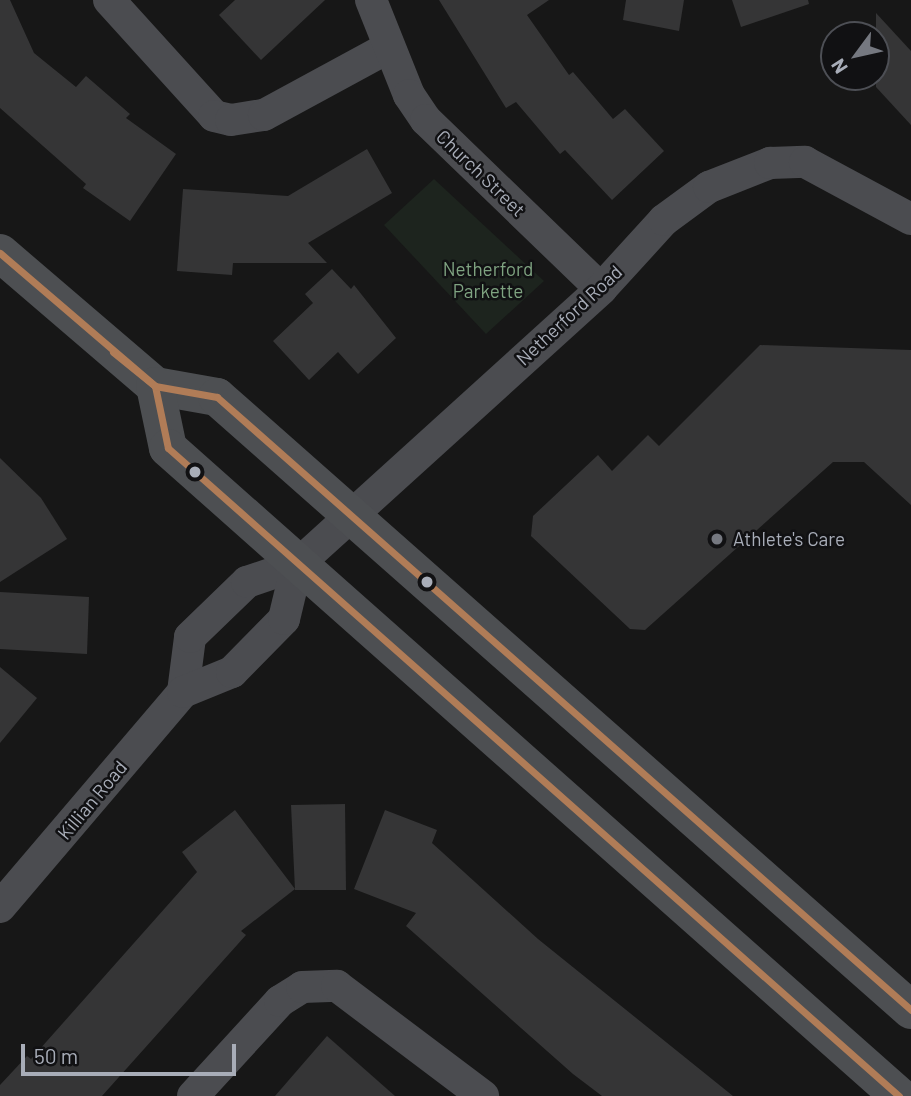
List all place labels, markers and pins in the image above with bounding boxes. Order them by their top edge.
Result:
unlabelled marker [188,465,202,479]
place label: Athlete's Care [733,528,845,550]
marker: Athlete's Care [707,529,727,549]
unlabelled marker [420,575,434,589]

